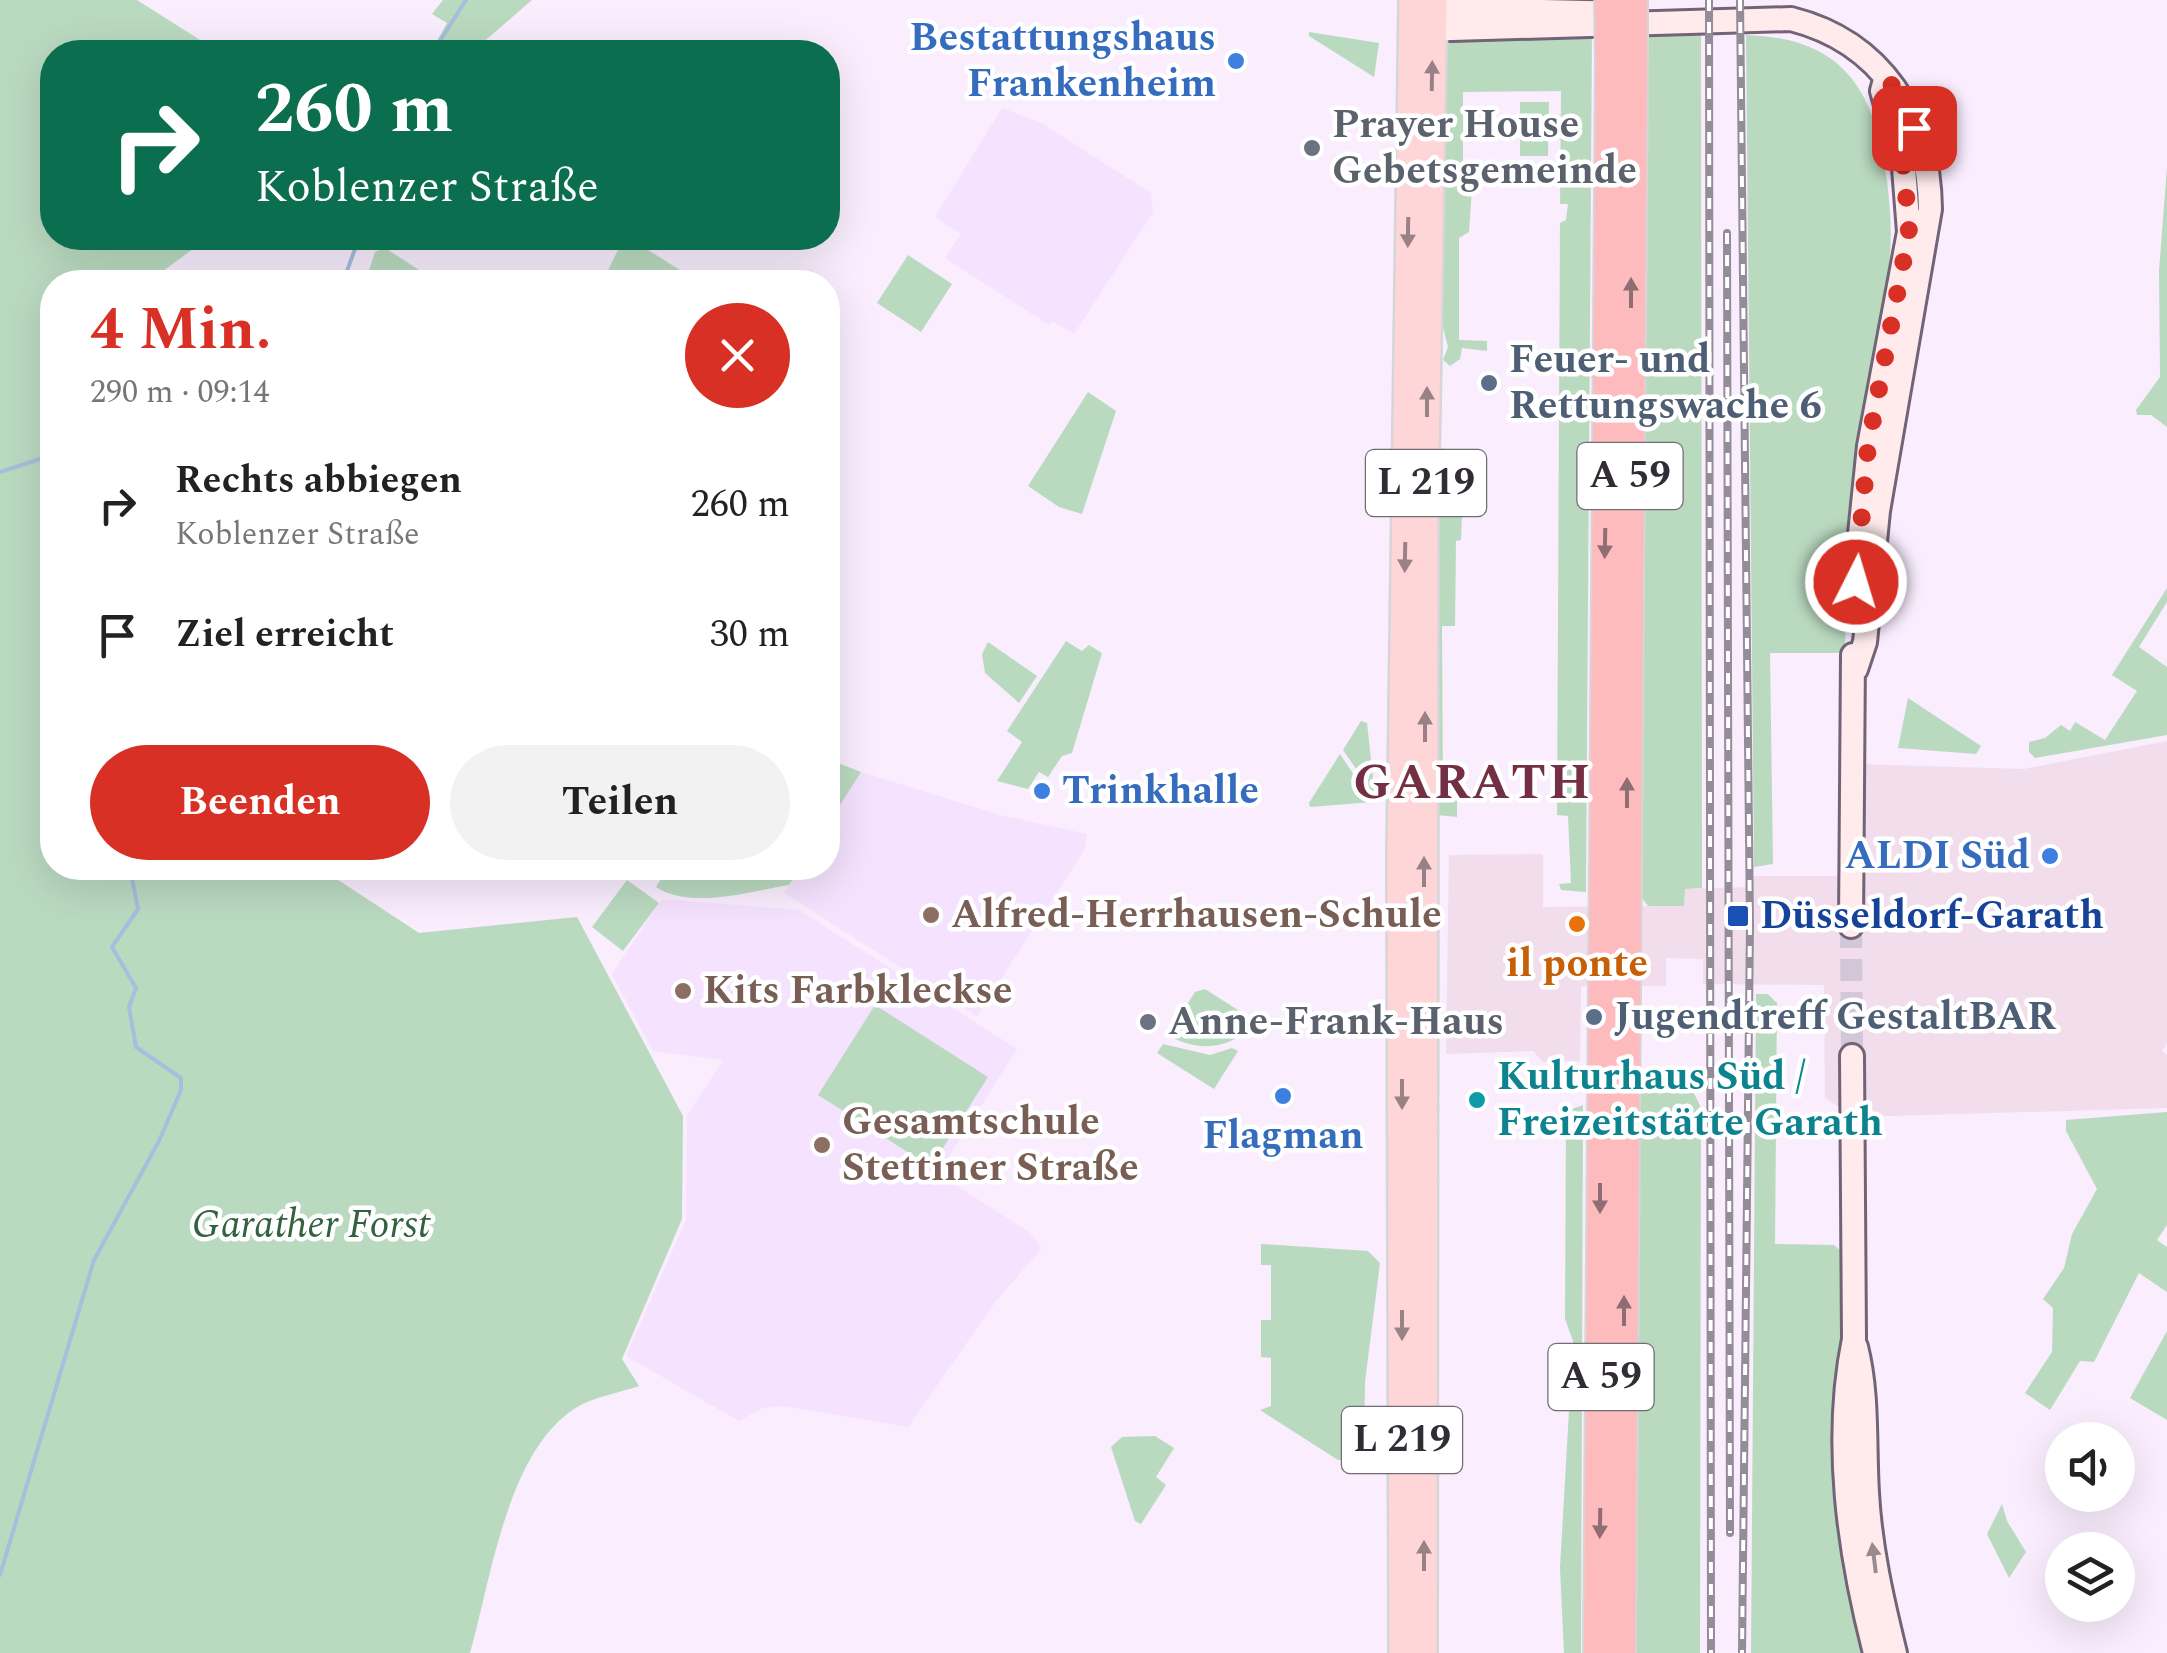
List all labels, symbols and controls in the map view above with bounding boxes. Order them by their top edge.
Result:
place label: Bestattungshaus Frankenheim [910,8,1216,115]
marker: Bestattungshaus Frankenheim [1225,50,1247,72]
text: 260 m [255,57,453,163]
one-way arrow [1424,59,1440,91]
icon: right [90,80,220,210]
pin [1872,86,1957,171]
place label: Prayer House Gebetsgemeinde [1332,95,1637,202]
icon: arrive [1887,101,1942,156]
marker: Prayer House Gebetsgemeinde [1301,137,1323,159]
text: Koblenzer Straße [255,153,599,222]
one-way arrow [1400,217,1416,249]
one-way arrow [1623,277,1639,309]
text: 4 Min. [90,284,272,376]
button: close [685,303,790,408]
place label: Feuer- und Rettungswache 6 [1509,330,1822,437]
text: 290 m · 09:14 [90,368,270,417]
marker: Feuer- und Rettungswache 6 [1478,372,1500,394]
one-way arrow [1419,385,1435,417]
road number: A 59 [1578,443,1682,509]
road number: L 219 [1366,450,1486,516]
text: Rechts abbiegen [175,452,462,510]
text: 260 m [691,476,790,534]
icon: right [90,478,145,533]
text: Koblenzer Straße [175,510,419,559]
one-way arrow [1597,528,1613,560]
position arrow [1804,530,1908,634]
one-way arrow [1396,542,1412,574]
text: Ziel erreicht [175,606,394,664]
text: 30 m [710,606,790,664]
icon: arrive [90,608,145,663]
one-way arrow [1417,710,1433,742]
button: Beenden [90,745,430,860]
button: Teilen [450,745,790,860]
district label: GARATH [1353,745,1593,821]
place label: Trinkhalle [1062,761,1259,822]
one-way arrow [1619,776,1635,808]
marker: Trinkhalle [1031,780,1053,802]
place label: ALDI Süd [1845,826,2030,887]
marker: ALDI Süd [2039,845,2061,867]
one-way arrow [1416,855,1432,887]
place label: Alfred-Herrhausen-Schule [951,885,1442,946]
place label: Düsseldorf-Garath [1760,886,2104,947]
marker: Düsseldorf-Garath [1725,903,1751,929]
marker: Alfred-Herrhausen-Schule [920,904,942,926]
marker: il ponte [1566,913,1588,935]
place label: il ponte [1506,934,1648,995]
place label: Kits Farbkleckse [703,961,1013,1022]
marker: Kits Farbkleckse [672,980,694,1002]
place label: Jugendtreff GestaltBAR [1614,987,2057,1048]
place label: Anne-Frank-Haus [1168,992,1504,1053]
marker: Jugendtreff GestaltBAR [1583,1006,1605,1028]
marker: Anne-Frank-Haus [1137,1011,1159,1033]
place label: Kulturhaus Süd / Freizeitstätte Garath [1497,1047,1883,1154]
one-way arrow [1394,1079,1410,1111]
marker: Flagman [1272,1085,1294,1107]
marker: Kulturhaus Süd / Freizeitstätte Garath [1466,1089,1488,1111]
place label: Gesamtschule Stettiner Straße [842,1092,1139,1199]
place label: Flagman [1202,1106,1364,1167]
marker: Gesamtschule Stettiner Straße [811,1134,833,1156]
one-way arrow [1592,1182,1608,1214]
park label: Garather Forst [192,1195,432,1256]
one-way arrow [1617,1294,1633,1326]
one-way arrow [1394,1310,1410,1342]
road number: A 59 [1548,1344,1654,1410]
road number: L 219 [1342,1407,1462,1473]
map controls [2045,1422,2135,1622]
button: sound [2045,1422,2135,1512]
one-way arrow [1591,1507,1607,1539]
button: layers [2045,1532,2135,1622]
one-way arrow [1416,1539,1432,1571]
one-way arrow [1866,1542,1882,1573]

